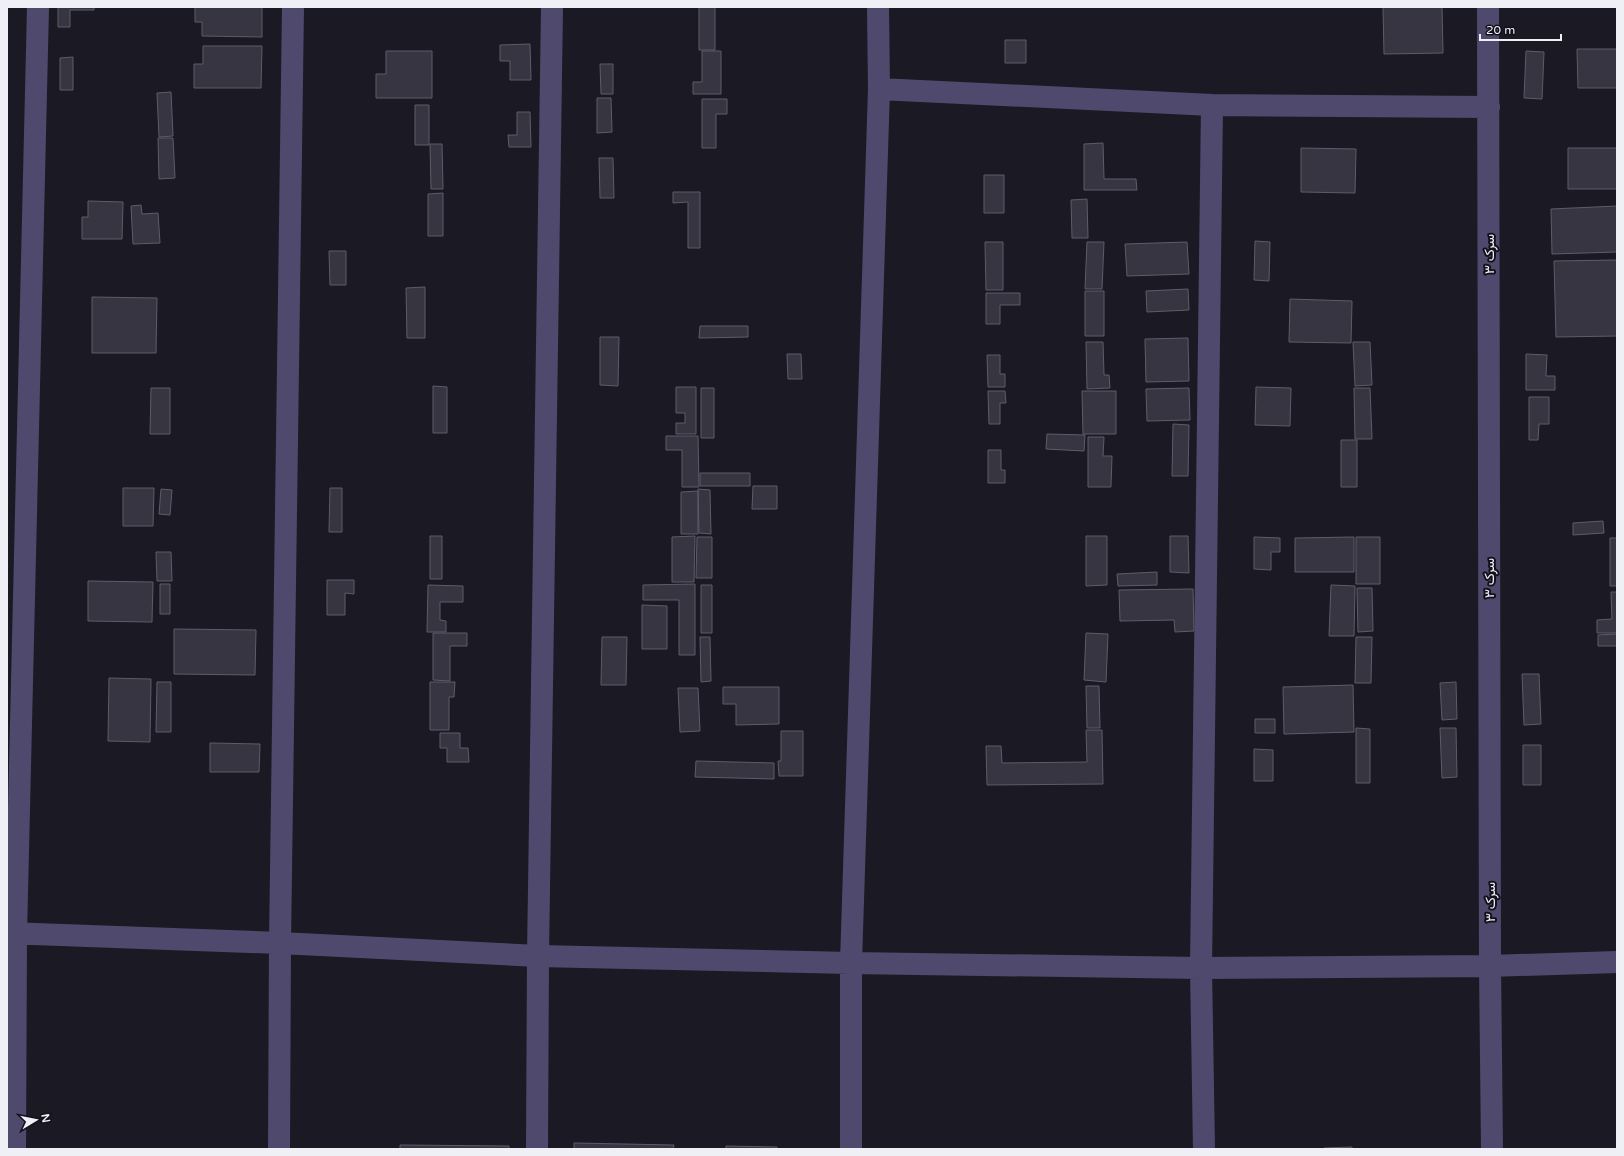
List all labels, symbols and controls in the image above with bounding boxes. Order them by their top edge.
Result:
scale bar [1480,16,1561,42]
text: 20 m [1486,23,1515,37]
street label: سرک ۳ [1481,234,1498,274]
street label: سرک ۳ [1481,558,1498,598]
street label: سرک ۳ [1482,882,1499,922]
north arrow [16,1100,56,1140]
text: N [38,1113,53,1124]

